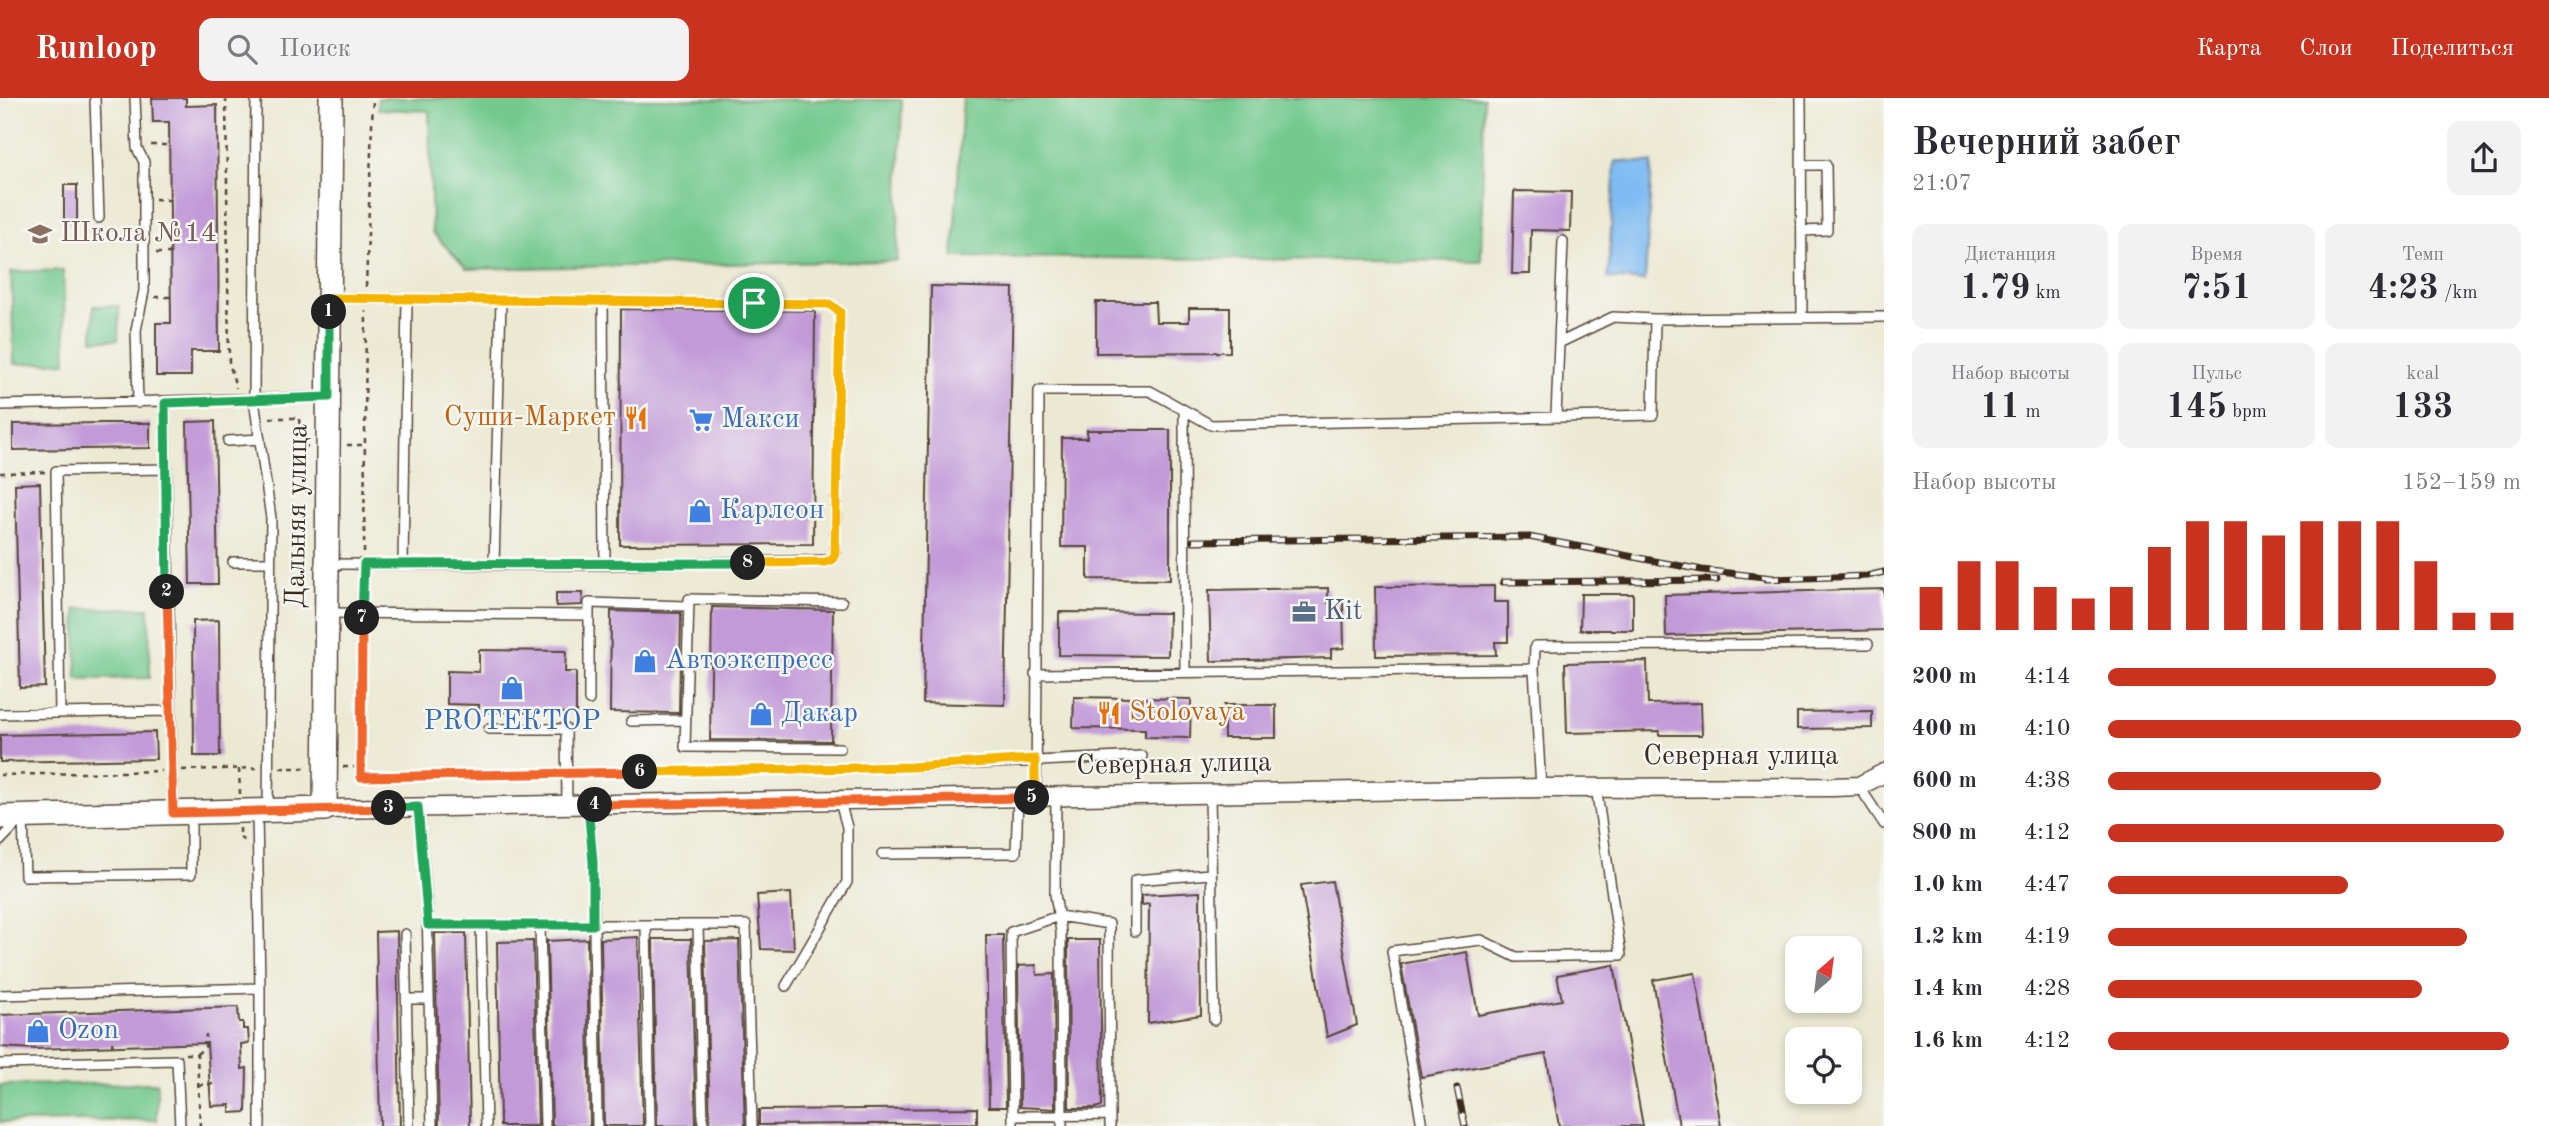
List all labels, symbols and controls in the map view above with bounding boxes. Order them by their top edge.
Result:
search box [199,18,689,81]
icon: search [223,30,261,68]
text: Runloop [35,33,157,66]
text: Поиск [279,36,351,62]
text: Карта [2197,37,2262,61]
text: Слои [2300,37,2353,61]
text: Поделиться [2391,37,2514,61]
button: share [2447,121,2521,195]
text: Вечерний забег [1912,125,2181,163]
text: 21:07 [1912,172,1972,195]
school or university icon: Школа №14 [26,220,54,248]
place label: Школа №14 [60,220,217,248]
text: Дистанция [1964,246,2056,265]
text: Время [2190,246,2243,265]
text: Темп [2402,246,2444,265]
text: 1.79 [1960,271,2030,306]
text: 7:51 [2181,271,2252,306]
text: 4:23 [2368,271,2439,306]
pin [724,273,784,333]
icon: arrive [735,284,773,322]
text: km [2030,284,2061,303]
text: /km [2439,284,2478,303]
pin: 1 [312,294,346,330]
text: 1 [323,302,334,321]
text: Набор высоты [1951,365,2070,384]
text: Пульс [2191,365,2242,384]
text: kcal [2406,365,2439,384]
text: 11 [1980,390,2020,425]
text: 145 [2166,390,2227,425]
text: 133 [2392,390,2453,425]
text: m [2020,403,2041,422]
text: bpm [2227,403,2267,422]
place label: Суши-Маркет [444,404,616,432]
restaurant icon: Суши-Маркет [622,404,650,432]
supermarket icon: Макси [687,406,715,434]
place label: Макси [721,406,800,434]
street label: Дальняя улица [282,424,314,608]
text: Набор высоты [1912,471,2056,494]
text: 152–159 m [2402,471,2521,494]
shop icon: Карлсон [686,497,714,525]
place label: Карлсон [720,497,824,525]
pin: 8 [730,546,766,580]
text: 8 [742,553,753,572]
pin: 2 [150,574,184,610]
text: 2 [161,582,172,601]
office icon: Kit [1290,598,1318,626]
place label: Kit [1324,598,1363,626]
pin: 7 [344,601,380,636]
text: 7 [356,608,367,627]
shop icon: Автоэкспресс [631,647,659,675]
place label: Автоэкспресс [665,647,833,675]
text: 200 m [1912,665,1977,688]
text: 4:14 [2024,665,2070,688]
shop icon: PROТЕКТОР [498,674,526,702]
restaurant icon: Stolovaya [1095,699,1123,727]
place label: Stolovaya [1129,699,1246,727]
shop icon: Дакар [747,700,775,728]
place label: Дакар [781,700,858,728]
place label: PROТЕКТОР [423,708,601,736]
text: 400 m [1912,717,1977,740]
text: 4:10 [2024,717,2070,740]
street label: Северная улица [1643,743,1839,771]
street label: Северная улица [1076,749,1272,781]
pin: 6 [622,754,658,790]
text: 6 [634,762,645,781]
text: 600 m [1912,769,1977,792]
text: 4:38 [2024,769,2070,792]
pin: 5 [1014,780,1050,816]
pin: 4 [578,788,612,822]
text: 5 [1026,788,1037,807]
pin: 3 [372,790,406,826]
text: 4 [589,795,600,814]
text: 3 [383,798,394,817]
text: 800 m [1912,821,1977,844]
text: 4:12 [2024,821,2070,844]
text: 1.0 km [1912,873,1983,896]
text: 4:47 [2024,873,2070,896]
text: 1.2 km [1912,925,1983,948]
text: 4:19 [2024,925,2070,948]
north arrow [1785,936,1862,1013]
map controls [1785,936,1862,1104]
text: 1.4 km [1912,977,1983,1000]
text: 4:28 [2024,977,2070,1000]
shop icon: Ozon [24,1017,52,1045]
place label: Ozon [58,1017,119,1045]
button: locate [1785,1027,1862,1104]
text: 1.6 km [1912,1029,1983,1052]
text: 4:12 [2024,1029,2070,1052]

